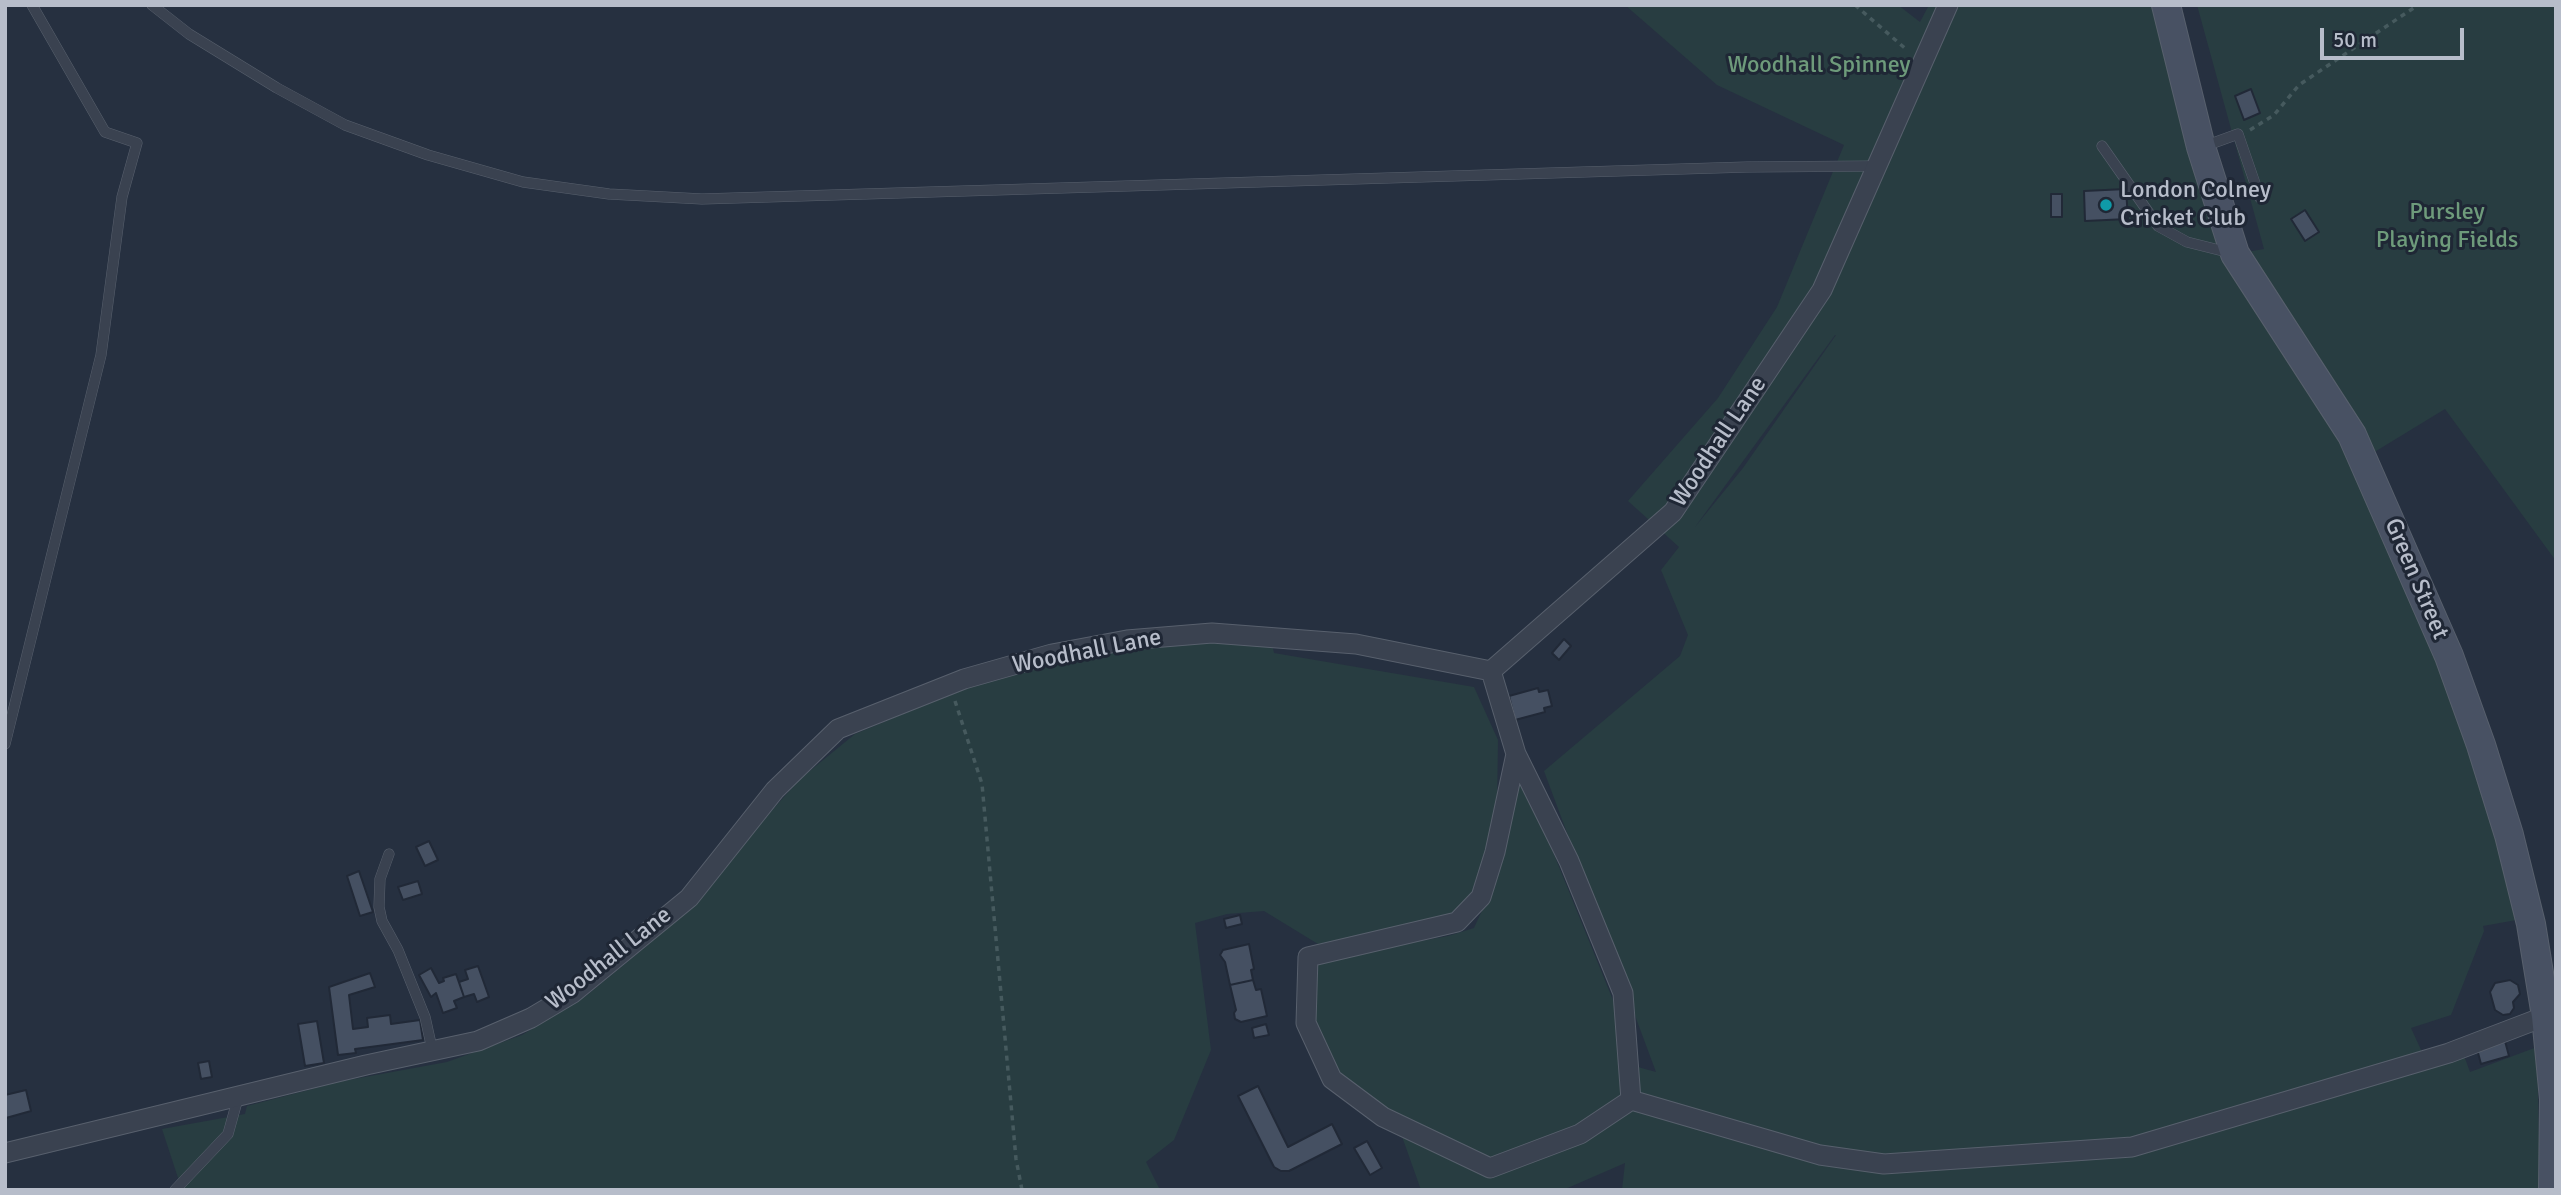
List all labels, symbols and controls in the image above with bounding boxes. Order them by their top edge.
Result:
scale bar [2323,14,2466,58]
text: 50 m [2333,27,2377,53]
park label: Woodhall Spinney [1727,52,1911,80]
place label: London Colney Cricket Club [2120,177,2271,233]
marker: London Colney Cricket Club [2098,197,2114,213]
park label: Pursley Playing Fields [2376,199,2518,255]
street label: Woodhall Lane [1665,371,1773,513]
street label: Green Street [2378,514,2454,644]
street label: Woodhall Lane [1010,623,1164,681]
street label: Woodhall Lane [541,901,677,1017]

